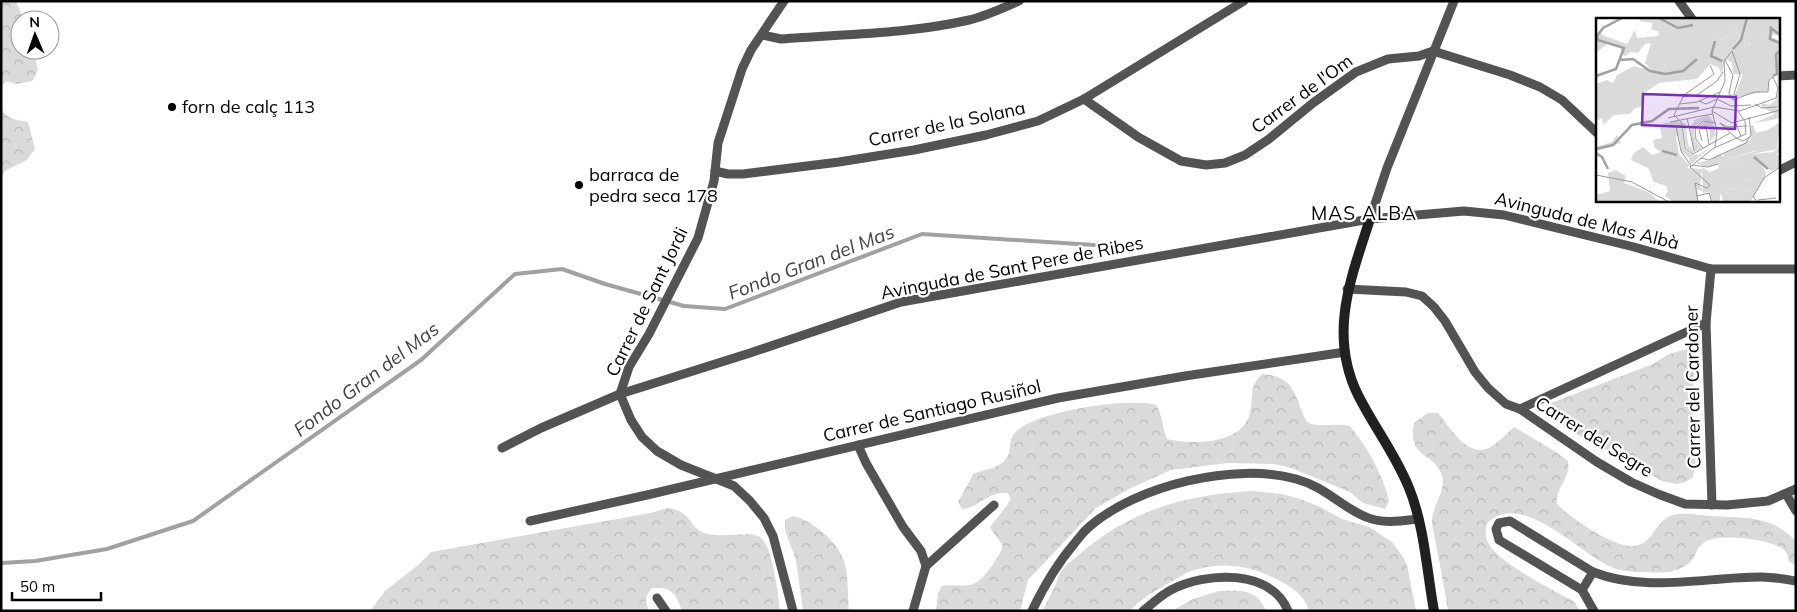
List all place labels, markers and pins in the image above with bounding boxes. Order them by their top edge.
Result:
place label: forn de calç 113 [182,95,315,118]
marker: forn de calç 113 [166,101,178,113]
place label: barraca de pedra seca 178 [589,163,718,207]
marker: barraca de pedra seca 178 [573,179,585,191]

